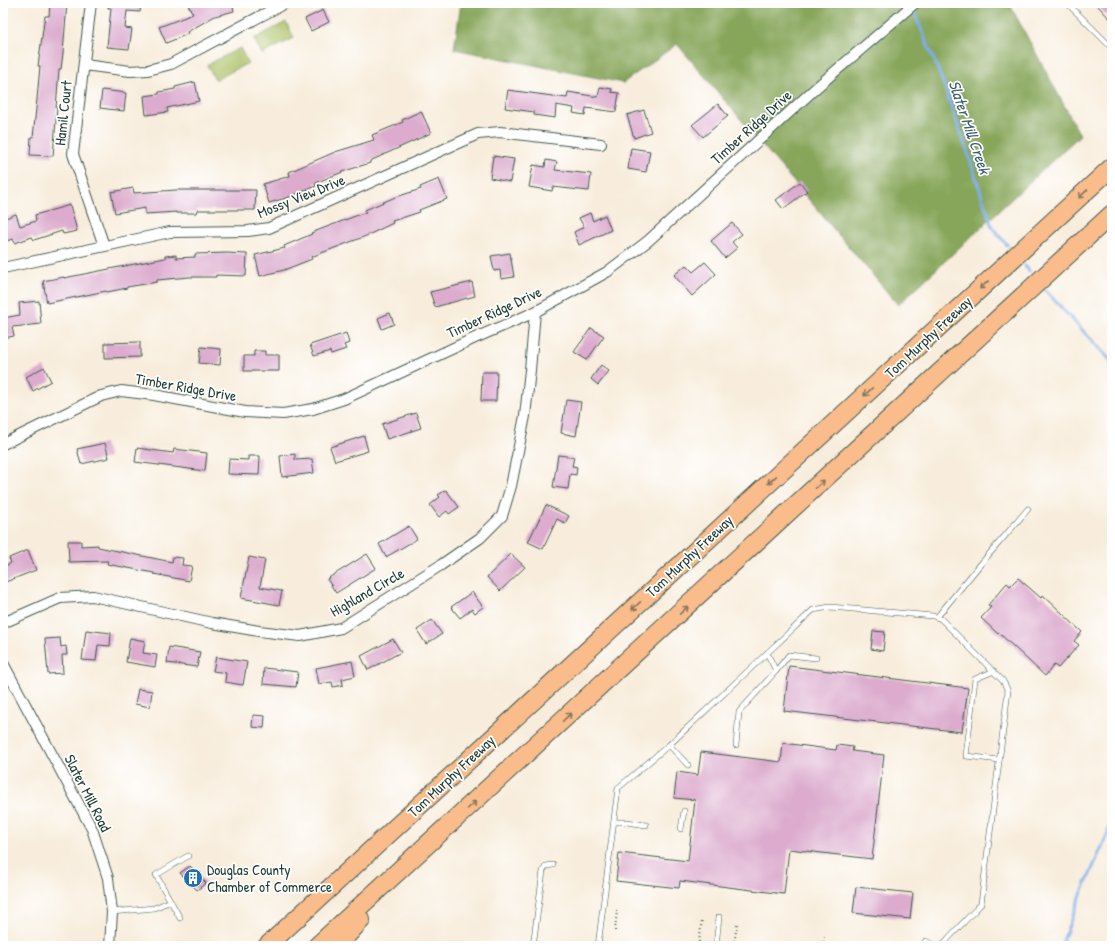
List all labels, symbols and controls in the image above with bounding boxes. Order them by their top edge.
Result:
water label: Slater Mill Creek [944,77,997,178]
street label: Hamil Court [49,79,77,146]
street label: Timber Ridge Drive [706,85,796,169]
street label: Mossy View Drive [254,169,348,223]
one-way arrow [1078,189,1088,198]
one-way arrow [979,280,989,289]
street label: Timber Ridge Drive [443,281,545,343]
street label: Tom Murphy Freeway [880,291,976,383]
street label: Timber Ridge Drive [134,368,238,406]
one-way arrow [863,387,873,396]
one-way arrow [767,475,777,484]
one-way arrow [815,479,825,488]
street label: Tom Murphy Freeway [641,510,737,602]
street label: Highland Circle [326,562,408,622]
one-way arrow [631,601,641,610]
one-way arrow [679,605,689,614]
one-way arrow [562,712,573,721]
street label: Tom Murphy Freeway [403,730,499,822]
street label: Slater Mill Road [60,751,116,835]
one-way arrow [466,800,477,809]
place label: Douglas County Chamber of Commerce [207,859,332,897]
building icon: Douglas County Chamber of Commerce [182,867,204,889]

